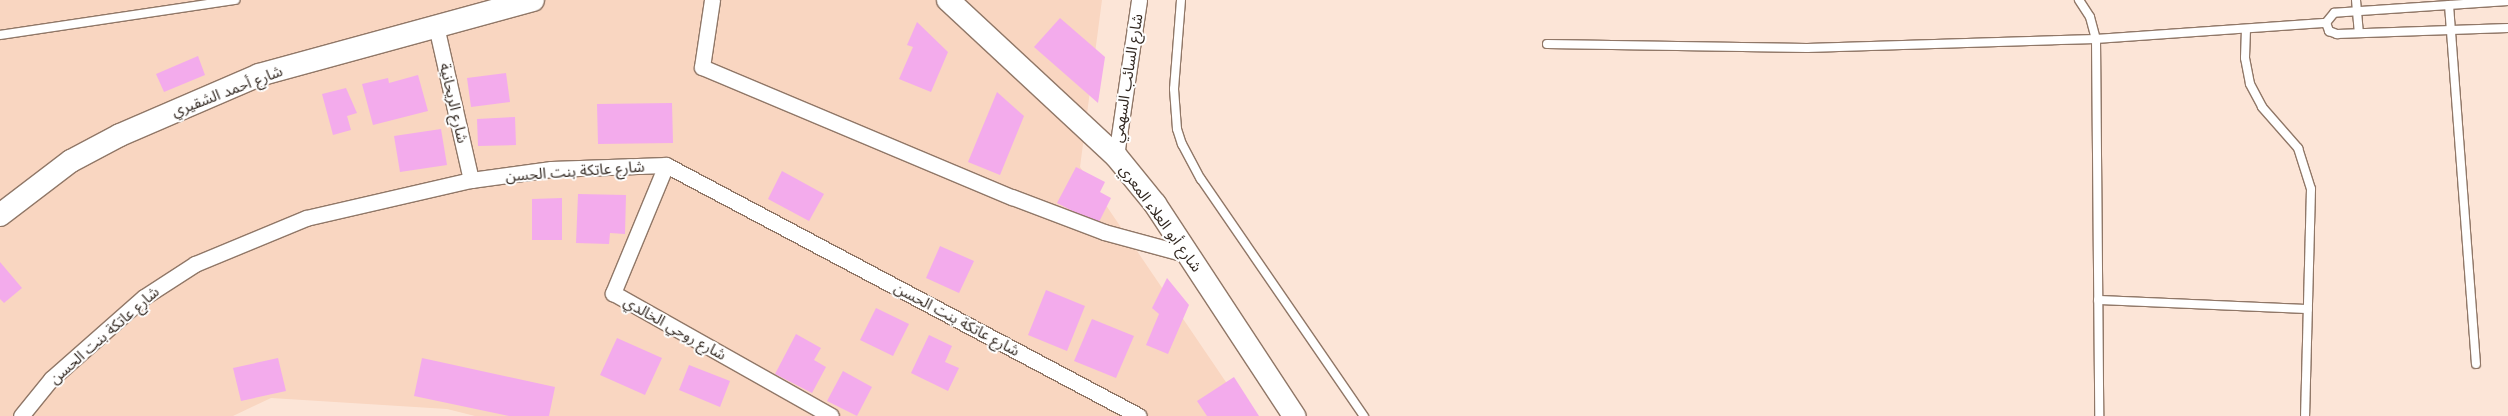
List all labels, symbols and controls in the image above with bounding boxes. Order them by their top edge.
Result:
street label: شارع السائب السهمي [1108,12,1146,144]
street label: شارع الريحانية [436,61,472,145]
street label: شارع أحمد الشقيري [169,62,285,120]
street label: شارع عاتكة بنت الحسن [505,157,645,185]
street label: شارع أبو العلاء المعري [1116,161,1206,275]
street label: شارع عاتكة بنت الحسن [891,278,1023,360]
street label: شارع عاتكة بنت الحسن [45,282,163,388]
street label: شارع روحي الخالدي [621,292,729,364]

